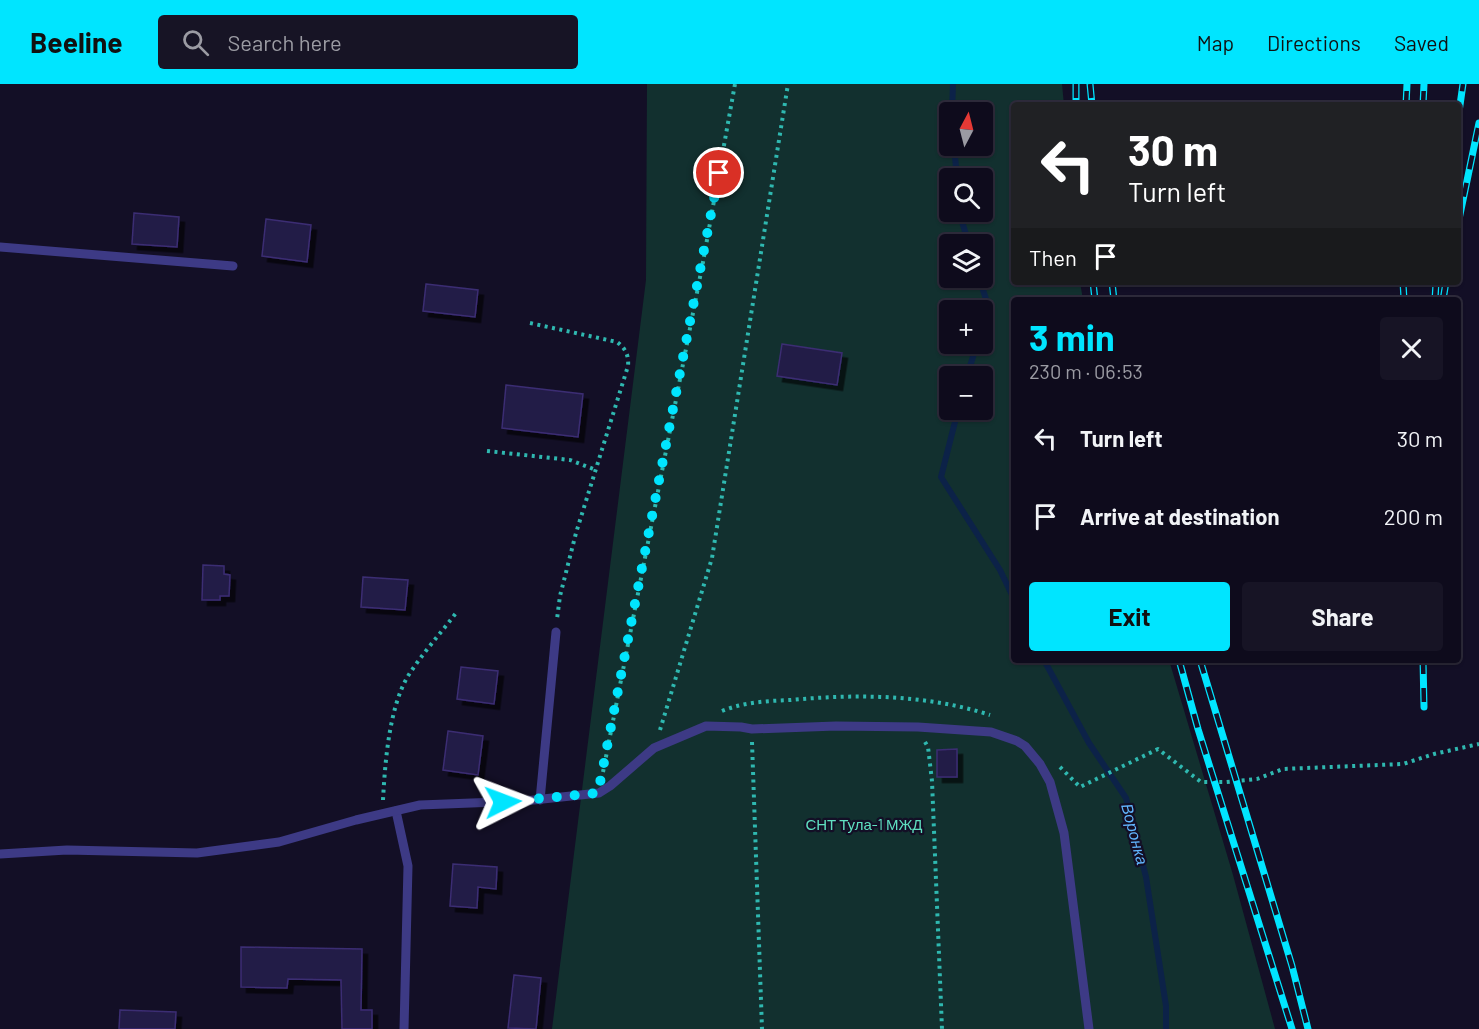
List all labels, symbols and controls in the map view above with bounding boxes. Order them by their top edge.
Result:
search box [158,15,578,69]
text: Beeline [30,25,122,59]
icon: search [179,26,212,59]
text: Search here [227,29,342,55]
text: Map [1197,30,1234,55]
text: Directions [1267,30,1361,55]
text: Saved [1394,30,1449,55]
north arrow [939,102,993,156]
map controls [939,102,993,420]
text: 30 m [1128,124,1218,174]
icon: left [1029,126,1107,204]
pin [693,147,744,198]
icon: arrive [702,156,735,189]
button: search [939,168,993,222]
text: Turn left [1128,175,1226,207]
button: layers [939,234,993,288]
icon: arrive [1089,240,1122,273]
text: Then [1029,244,1077,270]
button: + [939,300,993,354]
text: 3 min [1029,315,1115,358]
button: close [1380,317,1443,380]
text: 230 m · 06:53 [1029,359,1143,383]
button: − [939,366,993,420]
icon: left [1029,422,1062,455]
text: Turn left [1080,425,1163,451]
text: 30 m [1397,425,1443,451]
icon: arrive [1029,500,1062,533]
text: Arrive at destination [1080,503,1279,529]
text: 200 m [1384,503,1443,529]
button: Exit [1029,582,1230,651]
button: Share [1242,582,1443,651]
position arrow [471,770,535,834]
water label: Воронка [1118,801,1153,867]
park label: СНТ Тула-1 МЖД [805,815,923,833]

